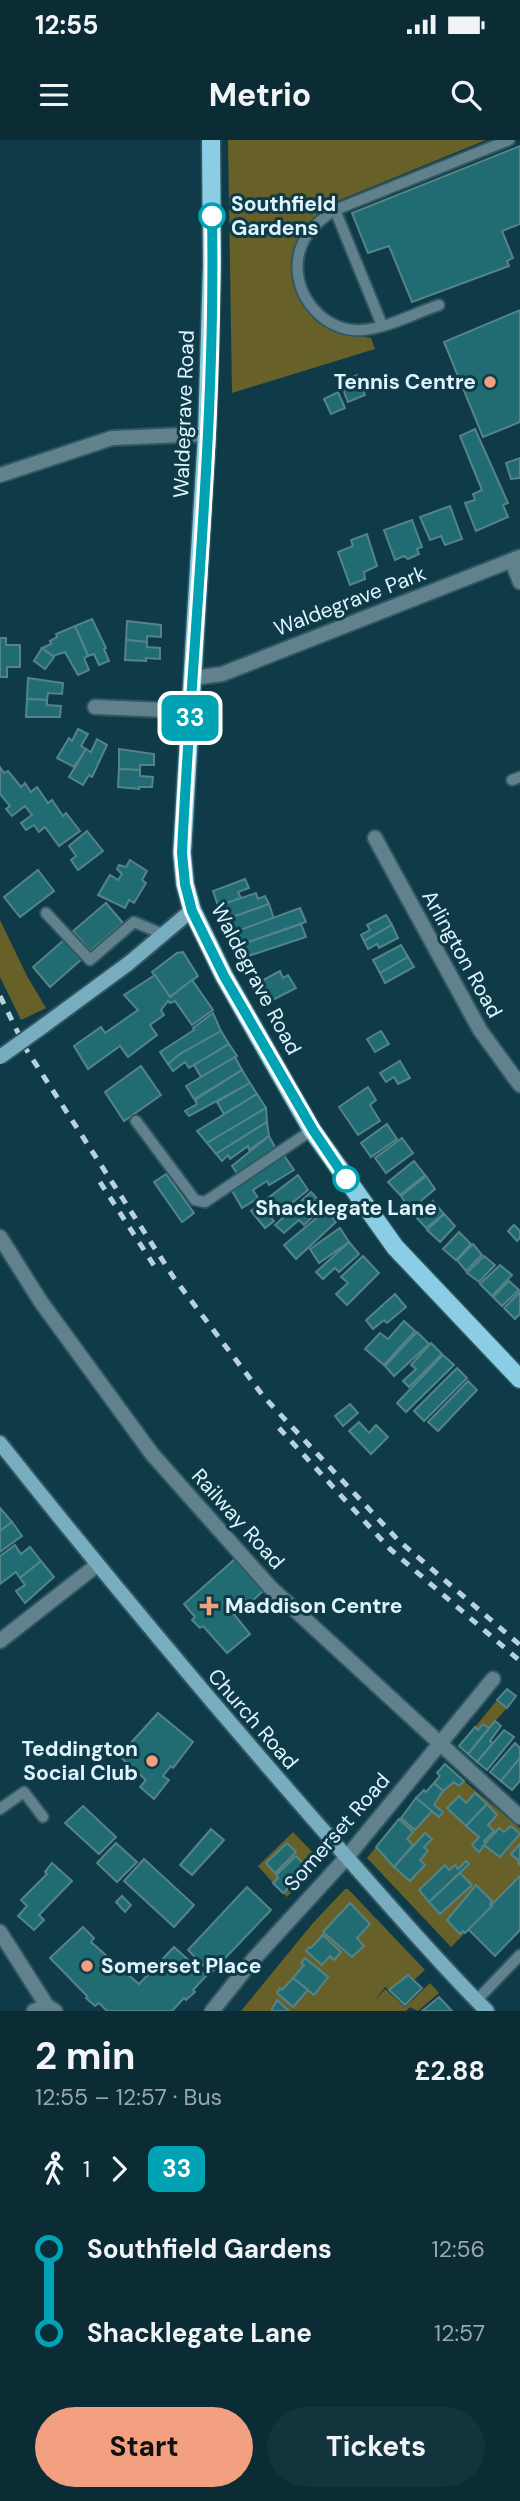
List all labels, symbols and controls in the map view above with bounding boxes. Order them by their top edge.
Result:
text: 12:55 [35,8,98,42]
text: Metrio [209,74,311,116]
icon: menu [35,76,73,114]
icon: search [447,76,485,114]
place label: Southfield Gardens [231,190,336,242]
marker: Southfield Gardens [199,203,225,229]
street label: Waldegrave Road [167,330,201,498]
place label: Tennis Centre [334,368,476,396]
marker: Tennis Centre [482,374,498,390]
street label: Waldegrave Park [270,559,430,643]
line badge: 33 [158,695,221,741]
text: 33 [176,702,204,733]
street label: Arlington Road [415,885,509,1023]
street label: Waldegrave Road [204,898,308,1060]
marker: Shacklegate Lane [333,1166,359,1192]
place label: Shacklegate Lane [255,1194,437,1222]
street label: Railway Road [185,1463,291,1575]
place label: Maddison Centre [225,1592,402,1620]
marker: Maddison Centre [199,1596,219,1616]
street label: Church Road [201,1663,305,1775]
place label: Teddington Social Club [21,1735,138,1787]
marker: Teddington Social Club [144,1753,160,1769]
street label: Somerset Road [278,1767,396,1897]
place label: Somerset Place [101,1952,261,1980]
marker: Somerset Place [79,1958,95,1974]
text: 2 min [35,2031,135,2081]
text: £2.88 [414,2054,485,2088]
text: 12:55 – 12:57 · Bus [35,2082,222,2112]
icon: walk [35,2150,73,2188]
icon: forward [100,2150,138,2188]
text: 33 [162,2153,191,2184]
text: 1 [83,2154,90,2184]
text: Southfield Gardens [87,2232,332,2266]
text: 12:56 [431,2234,485,2264]
text: Shacklegate Lane [87,2316,312,2350]
text: 12:57 [434,2318,485,2348]
button: Start [35,2407,253,2487]
button: Tickets [267,2407,485,2487]

